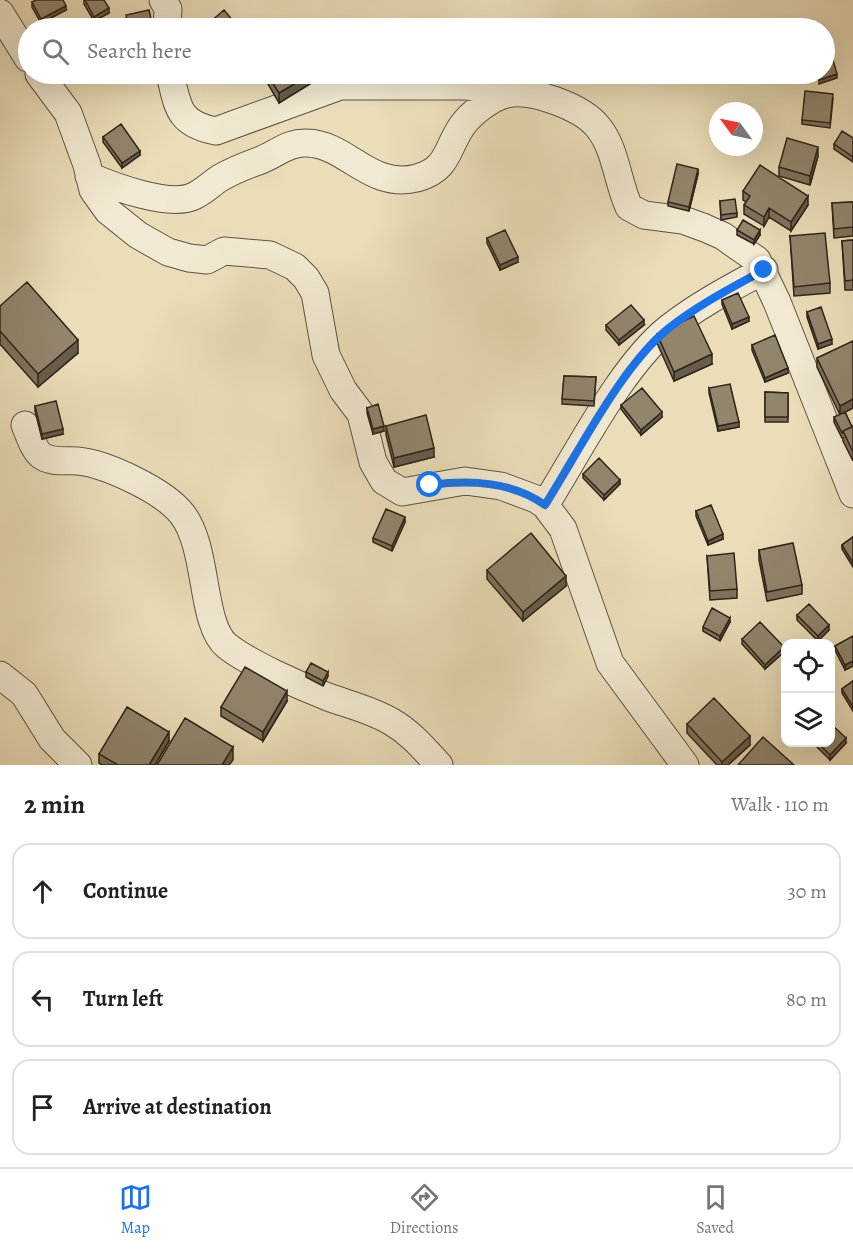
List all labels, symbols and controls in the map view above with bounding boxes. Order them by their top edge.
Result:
search box [18,18,835,84]
icon: search [39,35,72,68]
text: Search here [87,36,192,66]
north arrow [709,102,763,156]
route end [750,256,776,282]
route start [416,471,442,497]
map controls [781,639,835,747]
button: locate [781,639,835,693]
button: layers [781,693,835,747]
text: 2 min [24,787,85,822]
text: Walk · 110 m [731,791,829,818]
icon: ahead [26,875,59,908]
text: Continue [83,876,168,906]
text: 30 m [787,878,827,905]
icon: left [26,983,59,1016]
text: Turn left [83,984,163,1014]
text: 80 m [786,986,827,1013]
icon: arrive [26,1091,59,1124]
text: Arrive at destination [83,1092,272,1122]
tab: Map [119,1181,152,1239]
tab: Directions [390,1181,458,1239]
tab: Saved [696,1181,734,1239]

